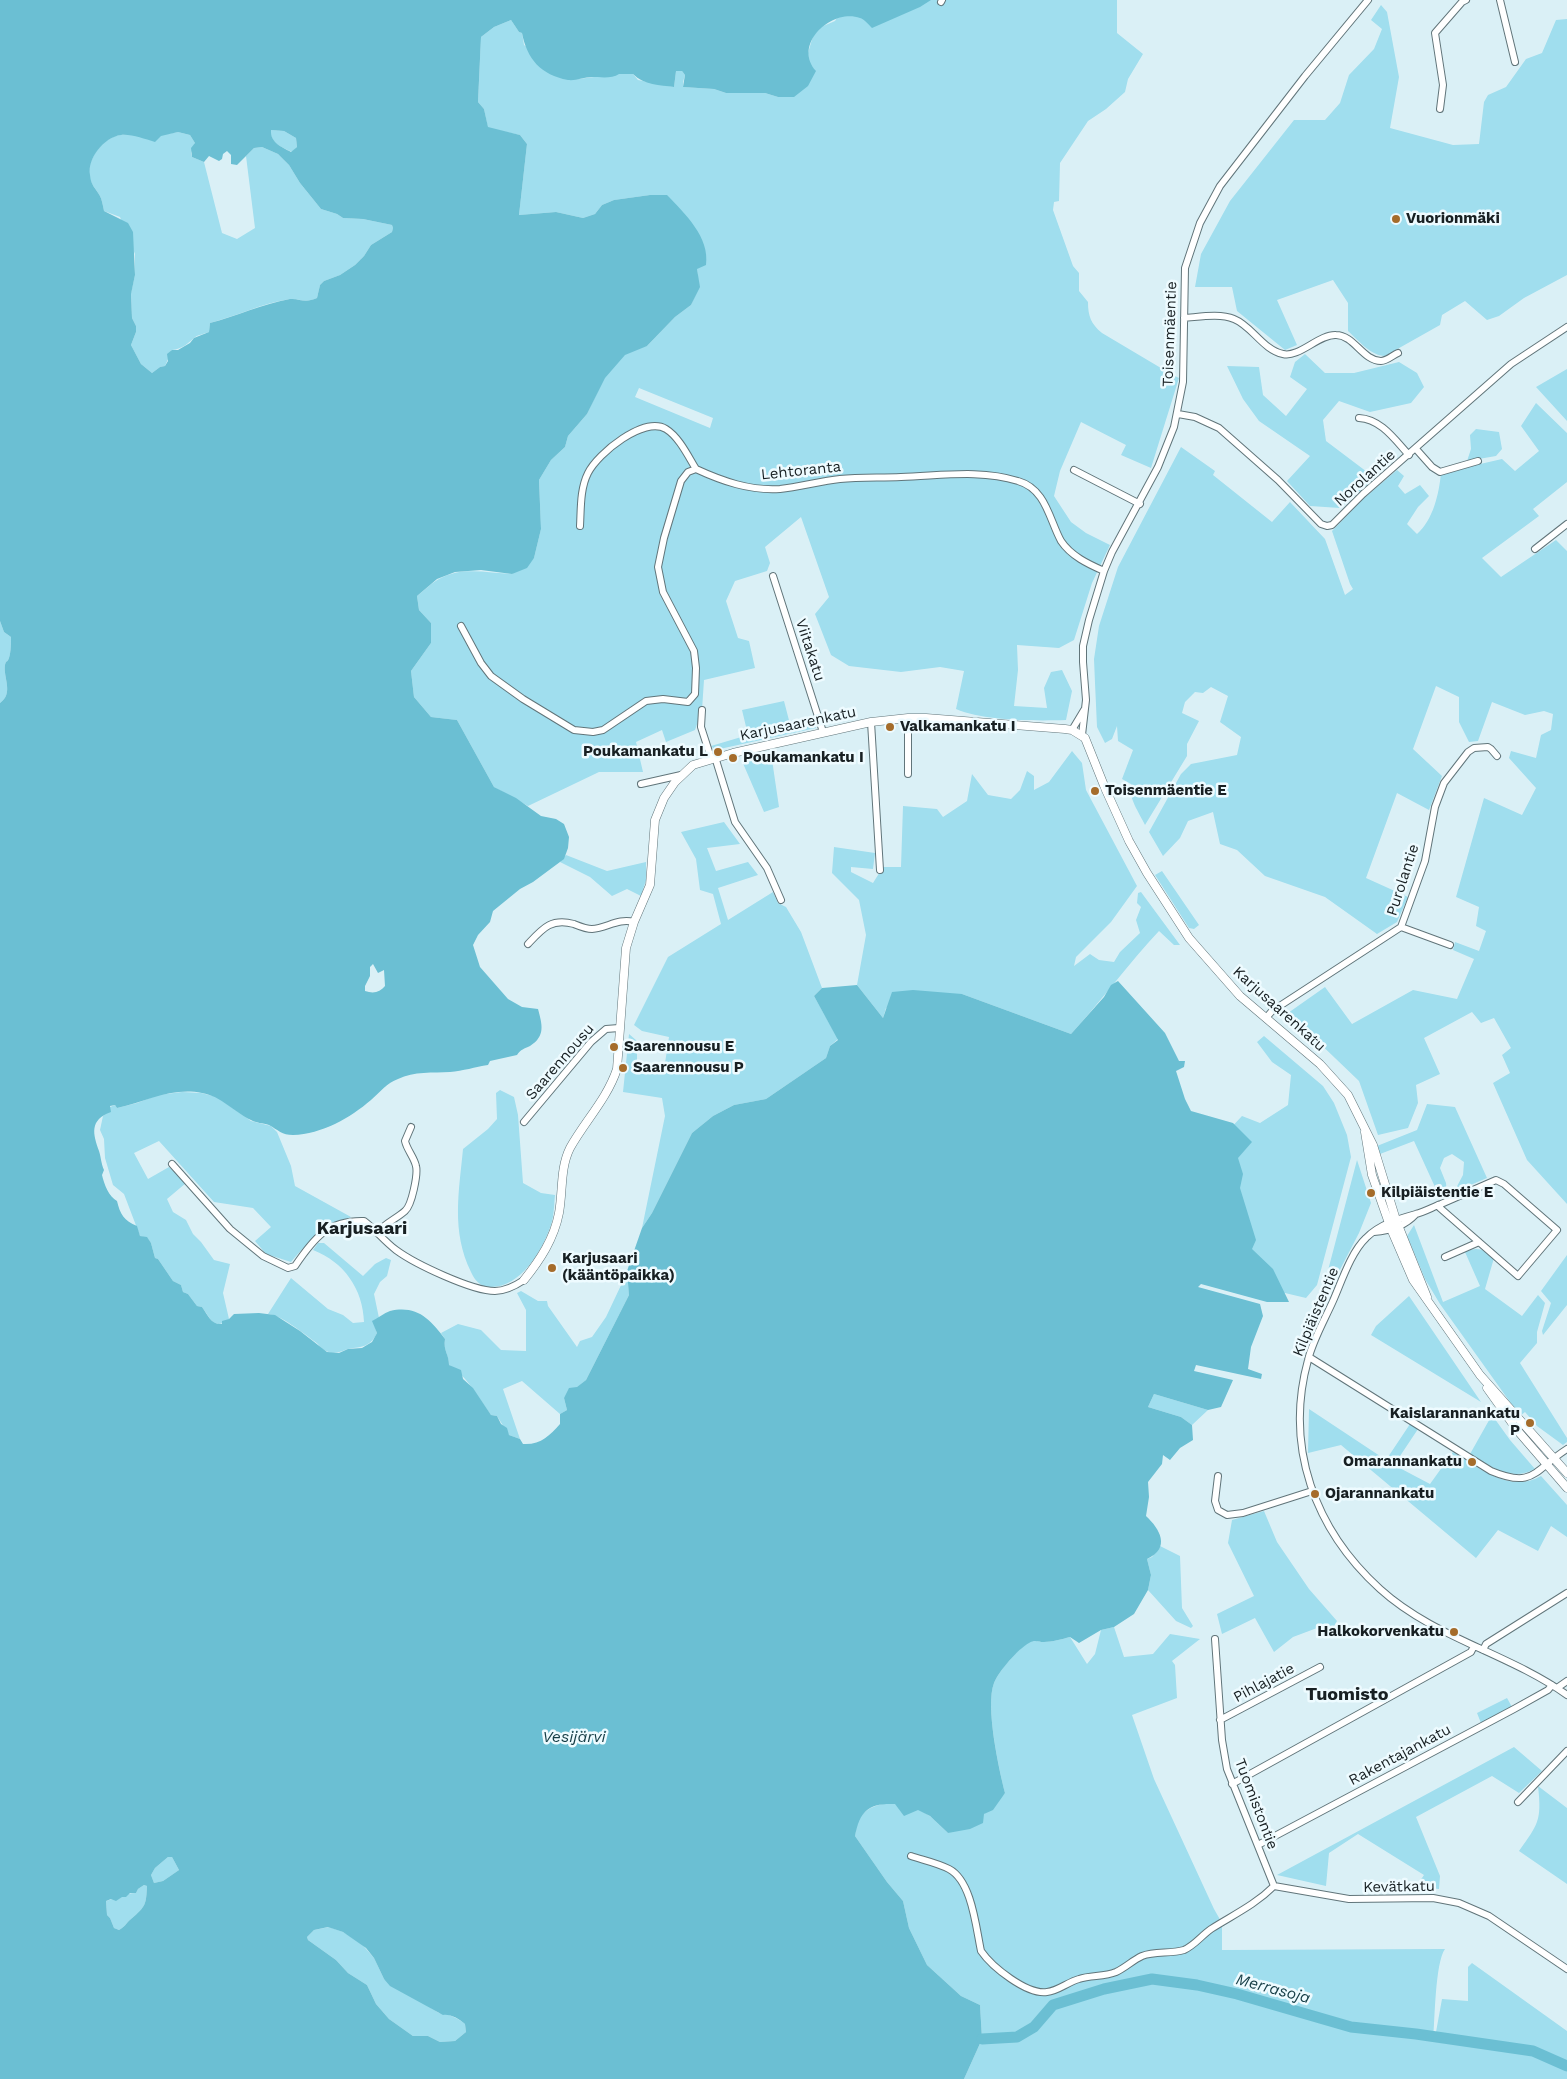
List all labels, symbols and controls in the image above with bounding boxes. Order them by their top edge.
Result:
place label: Vuorionmäki [1406,210,1500,228]
marker: Vuorionmäki [1390,213,1402,225]
street label: Toisenmäentie [1159,281,1181,387]
street label: Norolantie [1331,446,1399,510]
street label: Lehtoranta [760,458,842,484]
street label: Viitakatu [791,617,829,683]
street label: Karjusaarenkatu [738,703,858,745]
place label: Valkamankatu I [900,718,1016,736]
marker: Valkamankatu I [884,721,896,733]
place label: Poukamankatu L [583,743,708,761]
marker: Poukamankatu L [712,746,724,758]
place label: Poukamankatu I [743,749,864,767]
marker: Poukamankatu I [727,752,739,764]
place label: Toisenmäentie E [1105,782,1227,800]
marker: Toisenmäentie E [1089,785,1101,797]
street label: Purolantie [1383,842,1423,918]
street label: Karjusaarenkatu [1229,963,1329,1055]
street label: Saarennousu [522,1020,598,1104]
place label: Saarennousu E [624,1038,734,1056]
marker: Saarennousu E [608,1041,620,1053]
place label: Saarennousu P [633,1059,744,1077]
marker: Saarennousu P [617,1062,629,1074]
place label: Kilpiäistentie E [1381,1184,1493,1202]
marker: Kilpiäistentie E [1365,1187,1377,1199]
district label: Karjusaari [317,1218,407,1240]
place label: Karjusaari (kääntöpaikka) [562,1250,675,1285]
marker: Karjusaari (kääntöpaikka) [546,1262,558,1274]
street label: Kilpiäistentie [1289,1265,1343,1359]
place label: Kaislarannankatu P [1390,1405,1520,1440]
marker: Kaislarannankatu P [1524,1417,1536,1429]
place label: Omarannankatu [1343,1453,1462,1471]
marker: Omarannankatu [1466,1456,1478,1468]
place label: Ojarannankatu [1325,1485,1434,1503]
marker: Ojarannankatu [1309,1488,1321,1500]
place label: Halkokorvenkatu [1317,1623,1444,1641]
marker: Halkokorvenkatu [1448,1626,1460,1638]
street label: Pihlajatie [1230,1659,1298,1707]
district label: Tuomisto [1306,1684,1388,1706]
street label: Rakentajankatu [1346,1720,1454,1790]
water label: Vesijärvi [542,1727,606,1747]
street label: Tuomistontie [1230,1756,1282,1852]
street label: Kevätkatu [1363,1877,1435,1897]
water label: Merrasoja [1234,1970,1312,2008]

